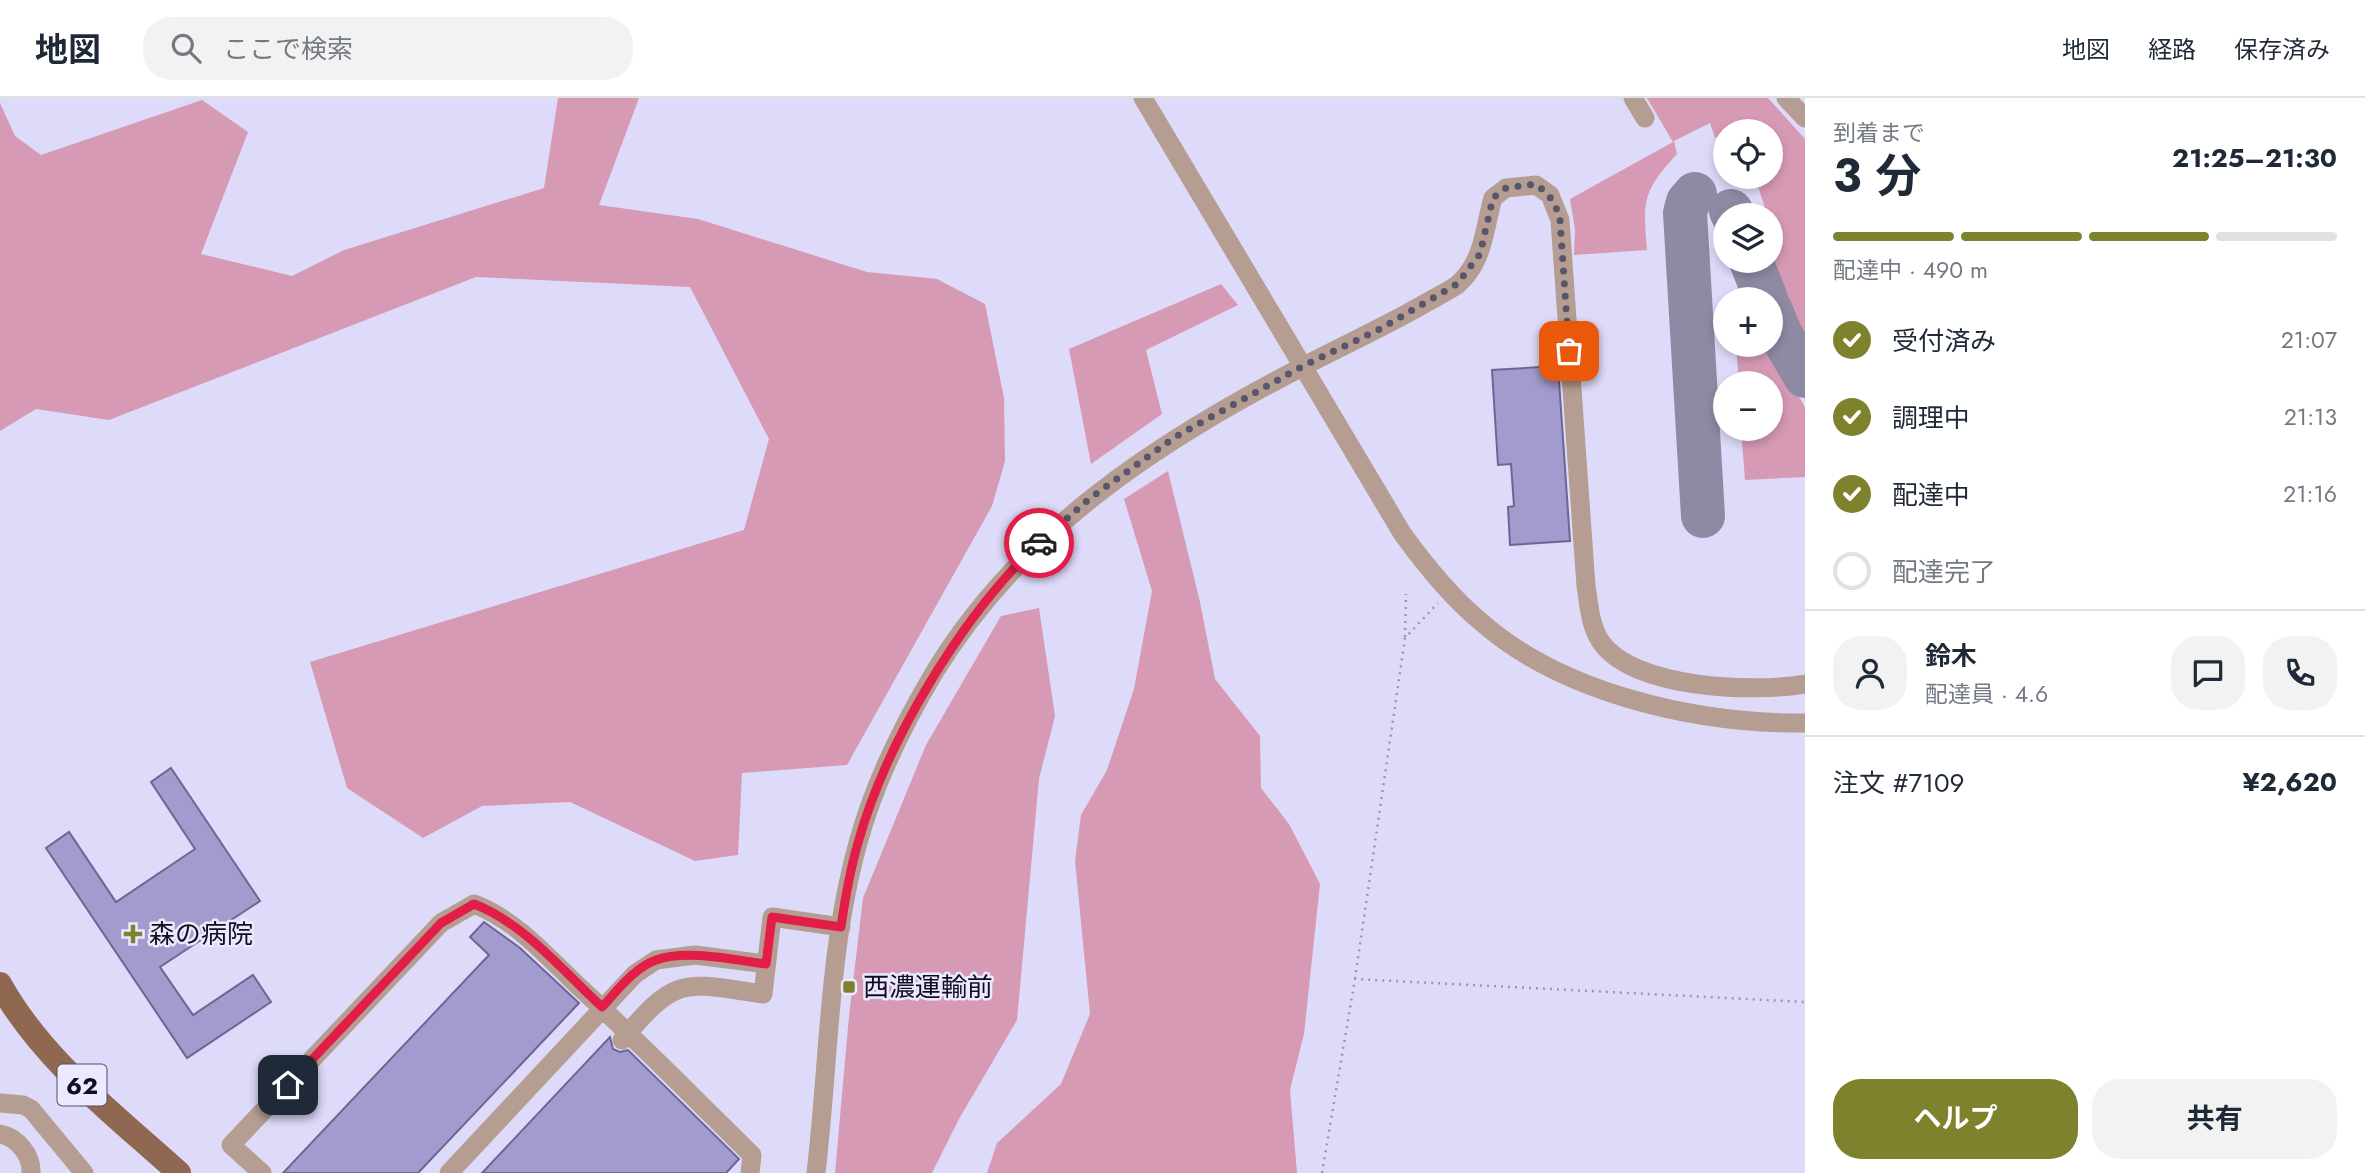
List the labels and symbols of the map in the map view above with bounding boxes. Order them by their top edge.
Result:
pin [1539,321,1599,381]
courier [1004,508,1074,578]
place label: 森の病院 [149,915,253,953]
marker: 森の病院 [123,924,143,944]
place label: 西濃運輸前 [863,968,993,1006]
marker: 西濃運輸前 [841,979,857,995]
pin [258,1055,318,1115]
road number: 62 [57,1065,106,1105]

